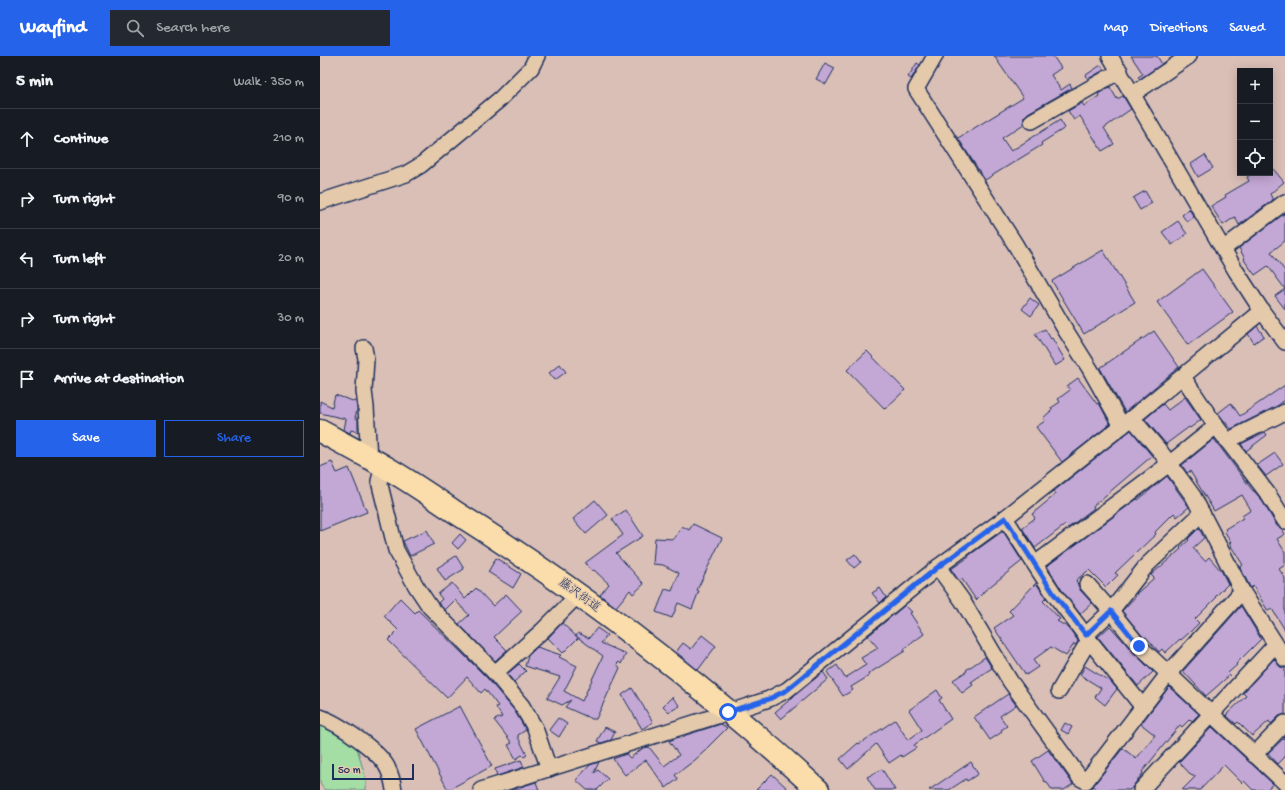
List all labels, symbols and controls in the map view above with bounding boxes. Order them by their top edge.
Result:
search box [110,10,390,46]
text: Wayfind [20,17,86,40]
icon: search [124,17,146,39]
text: Search here [156,19,230,37]
text: Map [1104,20,1128,37]
text: Directions [1150,20,1207,37]
text: Saved [1229,20,1265,37]
map controls [1237,68,1273,176]
button: + [1237,68,1273,104]
text: 5 min [16,72,53,92]
text: Walk · 350 m [234,75,304,90]
button: − [1237,104,1273,140]
icon: ahead [16,128,38,150]
text: Continue [54,130,108,148]
text: 210 m [273,131,304,146]
button: locate [1237,140,1273,176]
icon: right [16,188,38,210]
text: Turn right [54,190,114,208]
text: 90 m [278,191,304,206]
icon: left [16,248,38,270]
text: Turn left [54,250,105,268]
text: 20 m [278,251,304,266]
icon: right [16,308,38,330]
text: Turn right [54,310,114,328]
text: 30 m [278,311,304,326]
icon: arrive [16,368,38,390]
text: Arrive at destination [54,370,184,388]
button: Save [16,420,156,457]
button: Share [164,420,304,457]
street label: 藤沢街道 [555,575,603,616]
route end [1130,637,1148,655]
route start [719,703,737,721]
scale bar [332,762,414,781]
text: 50 m [338,765,360,777]

